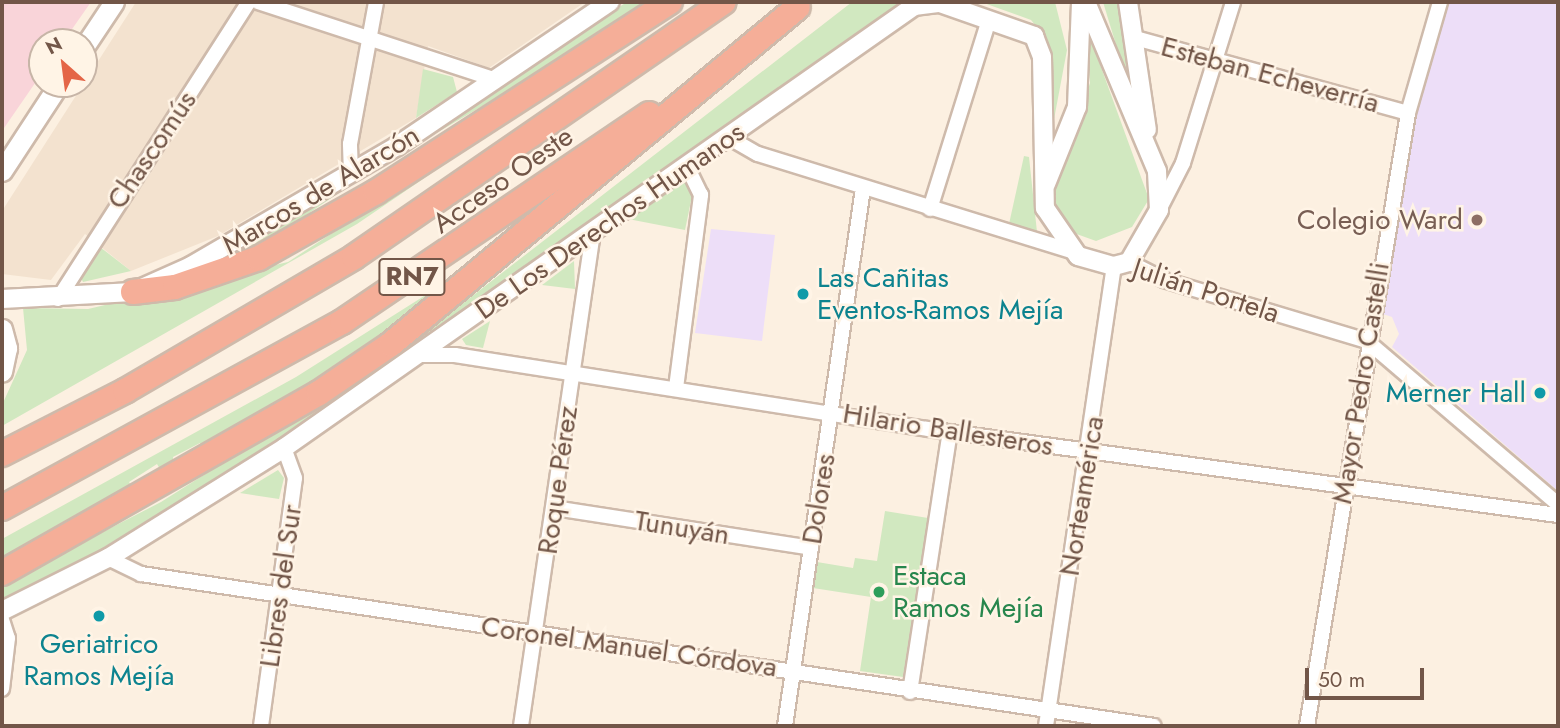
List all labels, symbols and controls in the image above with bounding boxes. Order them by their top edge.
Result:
north arrow [28,28,98,98]
text: N [41,30,67,61]
street label: Esteban Echeverría [1157,30,1383,120]
street label: Chascomús [100,85,204,215]
street label: De Los Derechos Humanos [469,115,751,327]
street label: Marcos de Alarcón [217,118,425,262]
street label: Acceso Oeste [426,119,580,241]
place label: Colegio Ward [1297,203,1463,237]
marker: Colegio Ward [1469,212,1485,228]
street label: Julián Portela [1128,251,1284,331]
road number: RN7 [377,254,447,300]
street label: Mayor Pedro Castelli [1325,260,1397,506]
place label: Las Cañitas Eventos-Ramos Mejía [817,261,1063,327]
marker: Las Cañitas Eventos-Ramos Mejía [795,286,811,302]
place label: Merner Hall [1386,376,1526,410]
marker: Merner Hall [1532,385,1548,401]
street label: Hilario Ballesteros [841,397,1055,463]
street label: Roque Pérez [531,404,585,556]
street label: Norteamérica [1053,414,1111,578]
street label: Dolores [795,451,843,547]
street label: Libres del Sur [253,502,309,670]
street label: Tunuyán [632,504,732,552]
place label: Estaca Ramos Mejía [893,559,1044,625]
marker: Estaca Ramos Mejía [871,584,887,600]
marker: Geriatrico Ramos Mejía [91,608,107,624]
street label: Coronel Manuel Córdova [479,610,779,684]
place label: Geriatrico Ramos Mejía [24,627,174,693]
scale bar [1308,654,1427,698]
text: 50 m [1318,665,1365,695]

